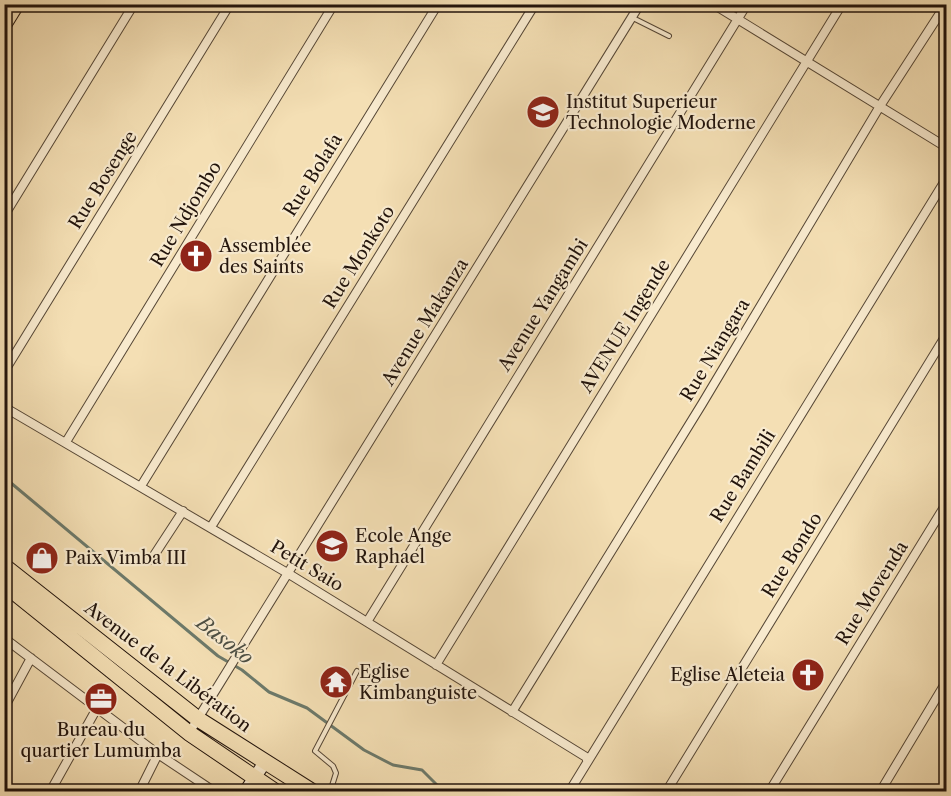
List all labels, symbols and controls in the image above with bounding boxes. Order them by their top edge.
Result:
place label: Institut Superieur Technologie Moderne [566,91,756,134]
school or university icon: Institut Superieur Technologie Moderne [525,94,561,130]
street label: Rue Bosenge [64,127,142,233]
street label: Rue Bolafa [279,129,347,220]
street label: Rue Ndjombo [146,157,226,271]
street label: Rue Monkoto [319,201,399,313]
street label: Avenue Yangambi [493,234,593,376]
place label: Assemblée des Saints [218,235,311,278]
church icon: Assemblée des Saints [178,238,214,274]
street label: Avenue Makanza [376,254,473,391]
street label: AVENUE Ingende [575,255,675,398]
street label: Rue Niangara [676,294,755,405]
street label: Rue Bambili [706,425,780,526]
street label: Rue Bondo [757,508,827,602]
place label: Ecole Ange Raphael [355,525,452,568]
school or university icon: Ecole Ange Raphael [314,528,350,564]
street label: Petit Saio [267,536,347,596]
street label: Rue Movenda [831,537,913,649]
shop icon: Paix Vimba III [24,540,60,576]
place label: Paix Vimba III [65,547,186,569]
street label: Avenue de la Libération [79,596,256,737]
water label: Basoko [190,609,258,670]
church icon: Eglise Aleteia [790,657,826,693]
place label: Eglise Kimbanguiste [359,661,477,704]
temple icon: Eglise Kimbanguiste [318,664,354,700]
place label: Eglise Aleteia [670,664,785,686]
office icon: Bureau du quartier Lumumba [83,681,119,717]
place label: Bureau du quartier Lumumba [21,719,182,762]

